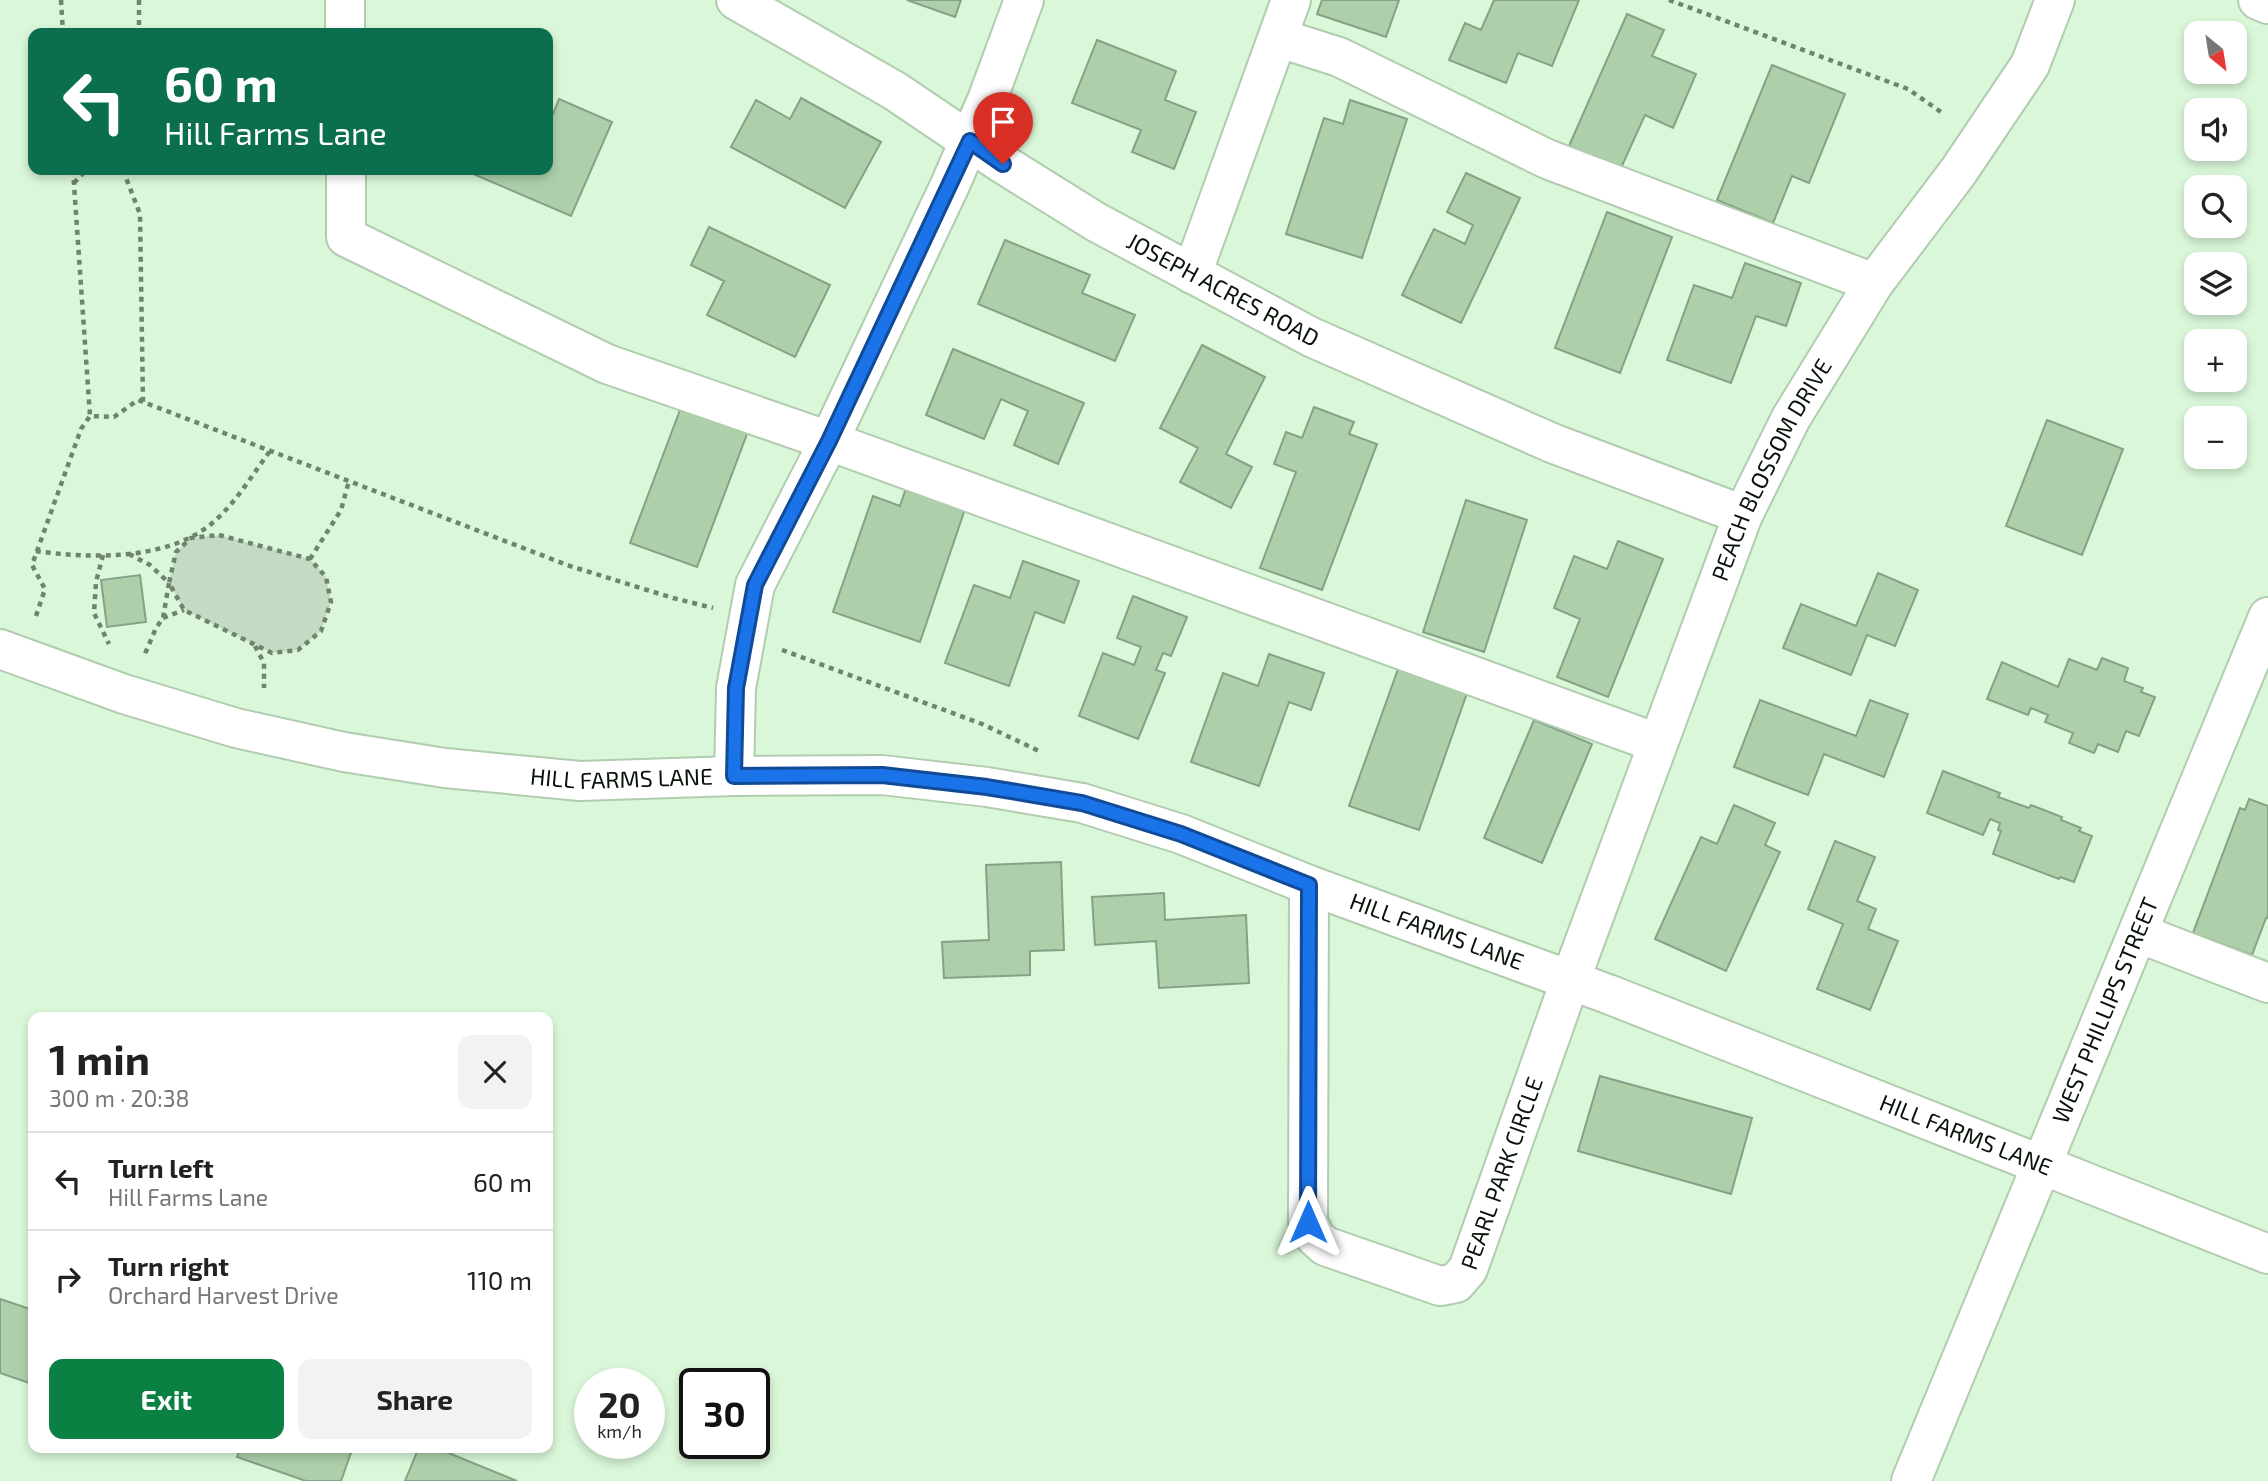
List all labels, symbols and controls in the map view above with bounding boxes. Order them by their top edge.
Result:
north arrow [2184,21,2247,84]
map controls [2184,21,2247,469]
text: 60 m [164,53,278,112]
icon: left [49,56,140,147]
pin [973,92,1033,164]
button: sound [2184,98,2247,161]
icon: arrive [984,103,1022,141]
text: Hill Farms Lane [164,113,387,151]
button: search [2184,175,2247,238]
street label: JOSEPH ACRES ROAD [1122,226,1324,352]
button: layers [2184,252,2247,315]
button: + [2184,329,2247,392]
street label: PEACH BLOSSOM DRIVE [1705,353,1837,584]
button: − [2184,406,2247,469]
street label: HILL FARMS LANE [529,761,713,794]
street label: HILL FARMS LANE [1346,886,1528,975]
street label: WEST PHILLIPS STREET [2045,893,2164,1127]
text: 1 min [49,1033,150,1083]
button: close [458,1035,532,1109]
street label: PEARL PARK CIRCLE [1454,1073,1548,1273]
text: 300 m · 20:38 [49,1084,189,1112]
street label: HILL FARMS LANE [1876,1088,2056,1181]
text: Turn left [108,1152,214,1183]
icon: left [49,1162,87,1200]
text: 60 m [473,1166,532,1197]
text: Hill Farms Lane [108,1183,268,1211]
position arrow [1271,1185,1345,1259]
text: Turn right [108,1250,229,1281]
icon: right [49,1260,87,1298]
text: 110 m [467,1264,532,1295]
text: Orchard Harvest Drive [108,1281,339,1309]
button: Exit [49,1359,284,1439]
button: Share [298,1359,532,1439]
speed limit sign: 30 [679,1368,770,1459]
text: 20 [598,1383,641,1425]
text: km/h [597,1420,642,1442]

